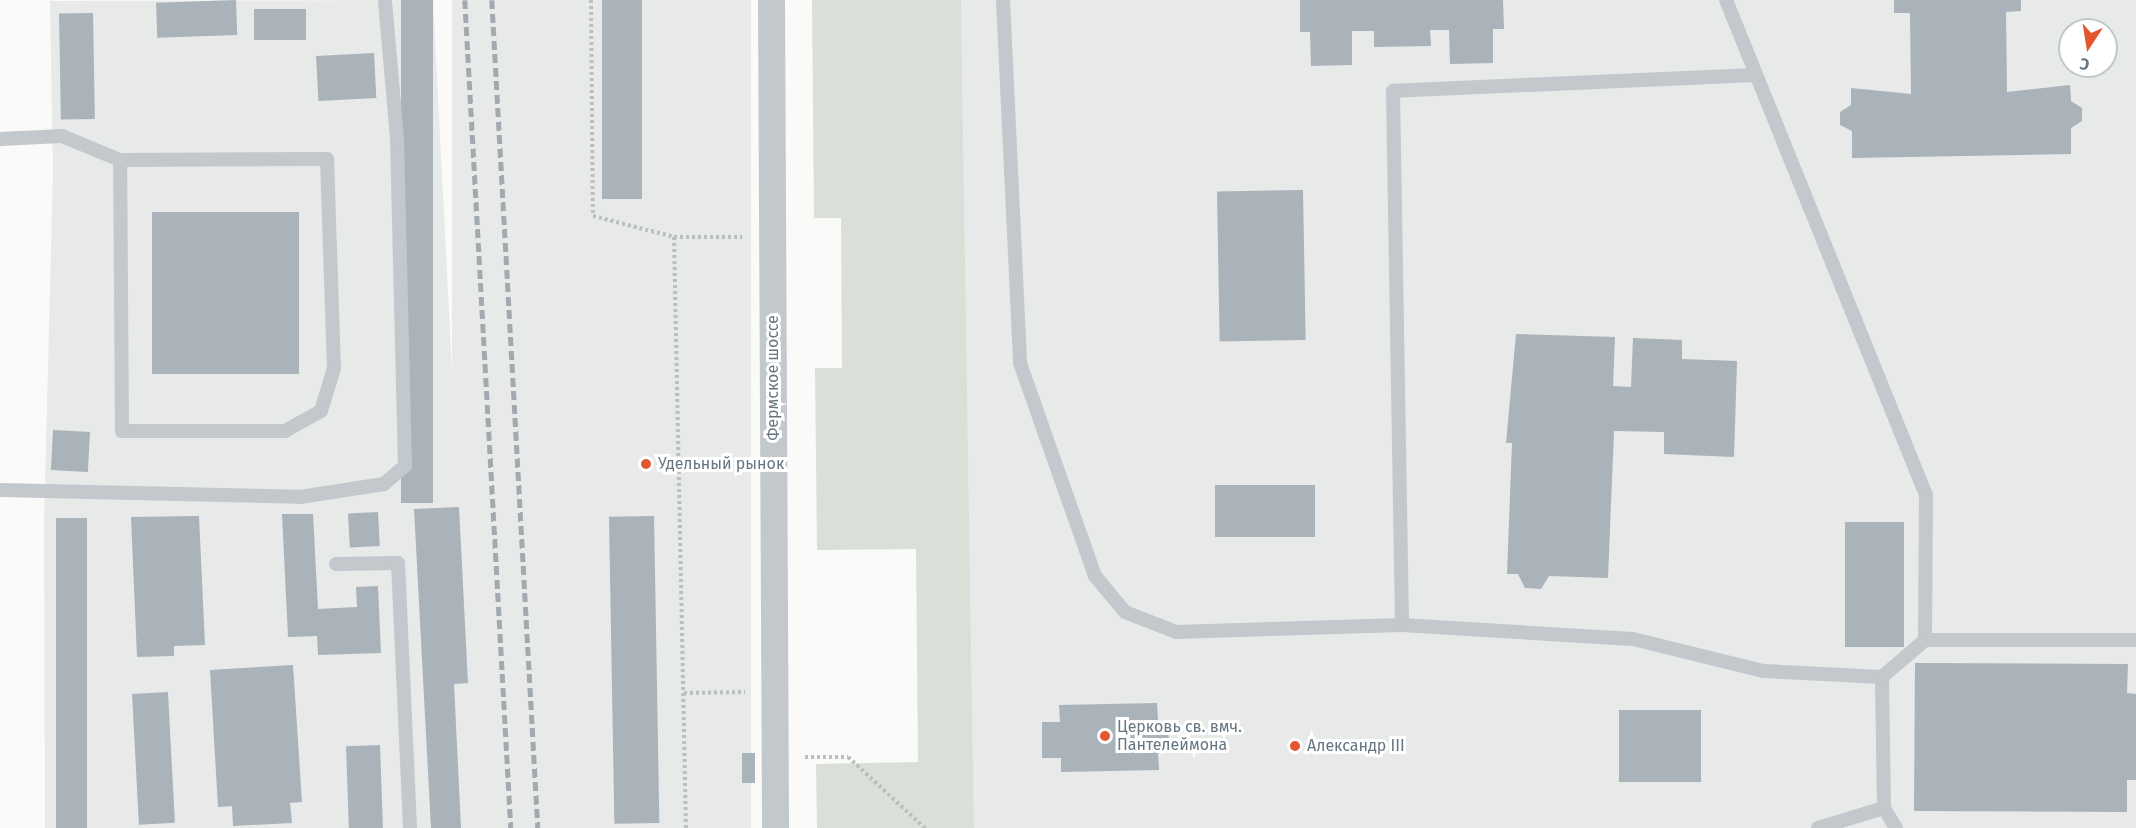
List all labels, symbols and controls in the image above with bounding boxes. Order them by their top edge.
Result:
north arrow [2058,18,2118,78]
text: С [2078,54,2091,74]
street label: Фермское шоссе [763,315,783,441]
place label: Удельный рынок [658,454,784,474]
marker: Удельный рынок [639,457,653,471]
place label: Церковь св. вмч. Пантелеймона [1117,717,1242,755]
marker: Церковь св. вмч. Пантелеймона [1098,729,1112,743]
place label: Александр III [1307,736,1405,756]
marker: Александр III [1288,739,1302,753]

